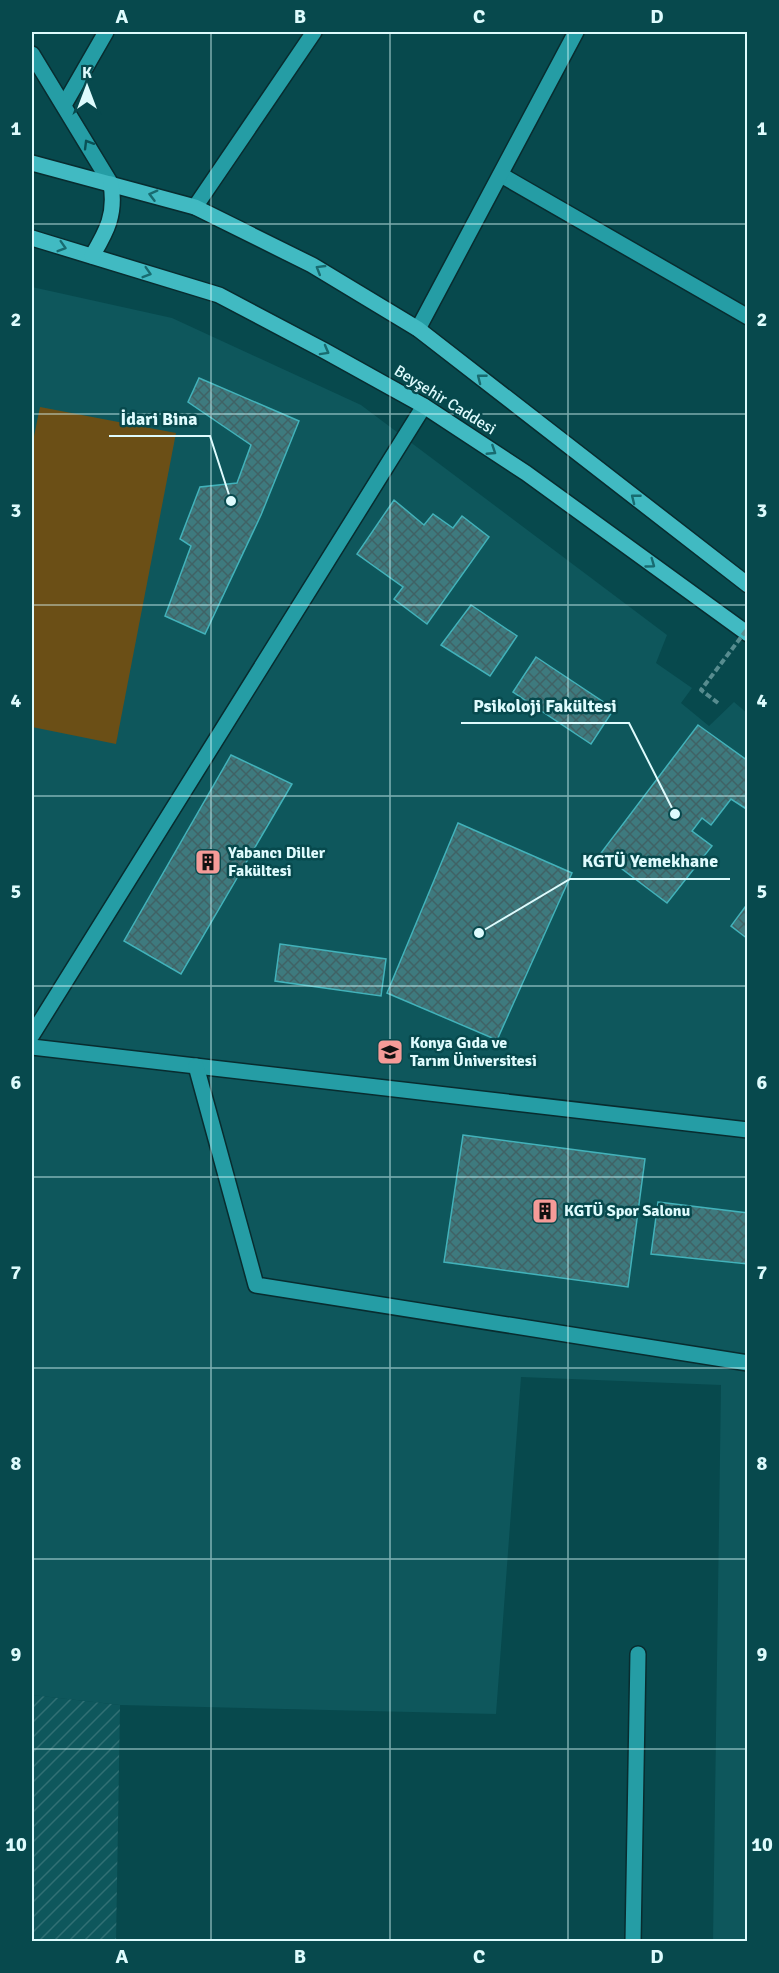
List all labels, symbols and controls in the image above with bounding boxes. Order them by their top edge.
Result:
text: A [116,4,129,29]
text: B [294,4,306,29]
text: C [473,4,485,29]
text: D [650,4,664,29]
north arrow [57,57,117,117]
text: K [82,63,92,83]
text: 1 [11,116,22,141]
text: 1 [757,116,768,141]
one-way arrow [83,140,95,150]
one-way arrow [148,190,158,203]
one-way arrow [56,240,66,252]
one-way arrow [316,265,326,277]
one-way arrow [141,266,152,278]
text: 2 [11,307,21,332]
text: 2 [757,307,767,332]
one-way arrow [319,344,330,355]
street label: Beyşehir Caddesi [390,361,500,439]
one-way arrow [477,374,488,385]
callout: İdari Bina [109,400,210,436]
text: İdari Bina [121,408,197,430]
one-way arrow [486,444,497,455]
one-way arrow [631,494,642,505]
text: 3 [11,498,21,523]
text: 3 [757,498,767,523]
one-way arrow [645,557,656,568]
callout: Psikoloji Fakültesi [461,687,629,723]
text: 4 [11,688,22,713]
text: 4 [757,688,768,713]
text: Psikoloji Fakültesi [473,695,617,717]
place label: Yabancı Diller Fakültesi [227,843,326,881]
callout: KGTÜ Yemekhane [570,843,730,879]
building icon: Yabancı Diller Fakültesi [193,847,223,877]
text: KGTÜ Yemekhane [582,850,718,872]
text: 5 [11,879,21,904]
text: 5 [757,879,767,904]
place label: Konya Gıda ve Tarım Üniversitesi [410,1033,537,1071]
school or university icon: Konya Gıda ve Tarım Üniversitesi [375,1037,405,1067]
text: 6 [11,1070,22,1095]
text: 6 [757,1070,768,1095]
building icon: KGTÜ Spor Salonu [530,1196,560,1226]
place label: KGTÜ Spor Salonu [564,1201,691,1221]
text: 7 [11,1260,22,1285]
text: 7 [757,1260,768,1285]
text: 8 [11,1451,22,1476]
text: 8 [757,1451,768,1476]
text: 9 [11,1642,22,1667]
text: 9 [757,1642,768,1667]
text: 10 [5,1832,27,1857]
text: 10 [751,1832,773,1857]
text: A [116,1944,129,1969]
text: B [294,1944,306,1969]
text: C [473,1944,485,1969]
text: D [650,1944,664,1969]

